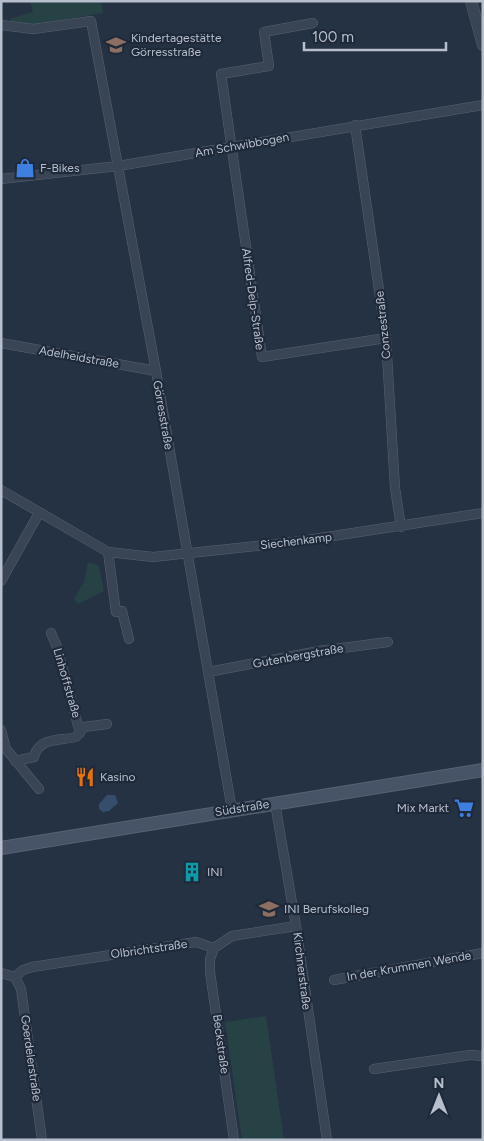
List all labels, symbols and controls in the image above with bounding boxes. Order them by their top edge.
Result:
scale bar [304,20,446,52]
text: 100 m [312,28,354,46]
place label: Kindertagestätte Görresstraße [131,31,222,59]
school or university icon: Kindertagestätte Görresstraße [105,34,127,56]
street label: Am Schwibbogen [194,130,290,160]
shop icon: F-Bikes [14,157,36,179]
place label: F-Bikes [40,161,80,175]
street label: Alfred-Delp-Straße [239,247,267,351]
street label: Conzestraße [372,290,394,360]
street label: Adelheidstraße [38,343,121,371]
street label: Görresstraße [150,379,176,451]
street label: Siechenkamp [259,530,333,552]
street label: Gutenbergstraße [252,641,345,671]
street label: Linhoffstraße [50,647,84,720]
restaurant icon: Kasino [74,766,96,788]
place label: Kasino [100,770,135,784]
street label: Südstraße [214,797,271,819]
supermarket icon: Mix Markt [453,797,475,819]
place label: Mix Markt [397,801,449,815]
building icon: INI [181,861,203,883]
place label: INI [207,865,223,879]
school or university icon: INI Berufskolleg [258,898,280,920]
place label: INI Berufskolleg [284,902,369,916]
street label: Kirchnerstraße [290,931,314,1011]
street label: Olbrichtstraße [110,937,189,961]
street label: In der Krummen Wende [346,948,473,984]
street label: Beckstraße [210,1013,232,1075]
street label: Goerdelerstraße [18,1014,44,1103]
north arrow [414,1071,464,1121]
text: N [434,1075,444,1092]

